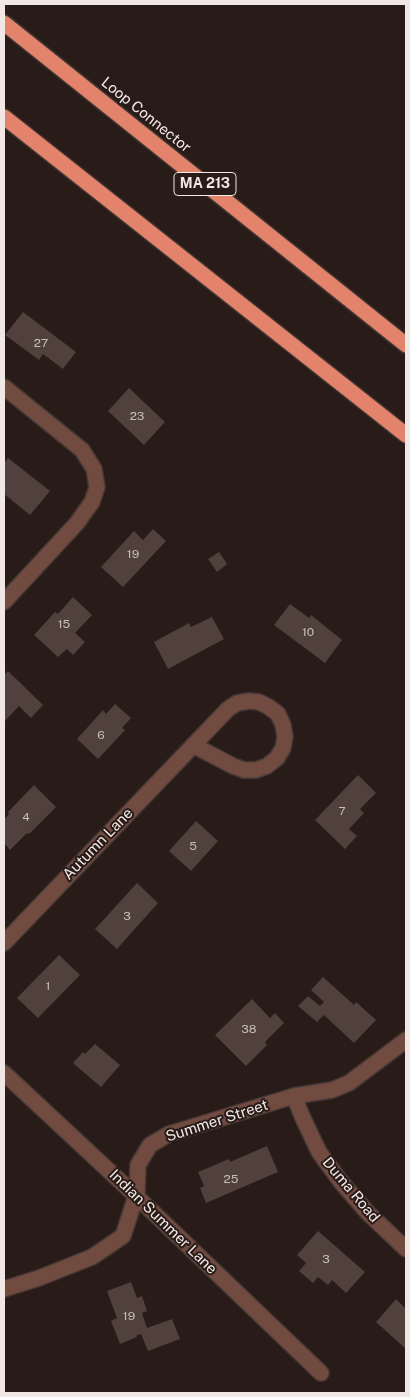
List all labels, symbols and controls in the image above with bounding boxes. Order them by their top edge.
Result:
street label: Loop Connector [97,73,195,157]
road number: MA 213 [174,172,236,195]
house number: 27 [34,336,48,350]
house number: 23 [130,409,144,423]
house number: 19 [127,547,139,561]
house number: 15 [58,617,70,631]
house number: 10 [302,625,314,639]
house number: 6 [97,728,105,742]
street label: Autumn Lane [59,804,137,884]
house number: 7 [338,804,346,818]
house number: 4 [22,810,30,824]
house number: 5 [189,839,197,853]
house number: 3 [123,909,131,923]
house number: 1 [46,979,50,993]
house number: 38 [241,1022,257,1036]
street label: Summer Street [164,1096,270,1146]
street label: Duma Road [319,1154,383,1226]
street label: Indian Summer Lane [105,1166,221,1278]
house number: 25 [224,1172,238,1186]
house number: 3 [322,1252,330,1266]
house number: 19 [123,1309,135,1323]

